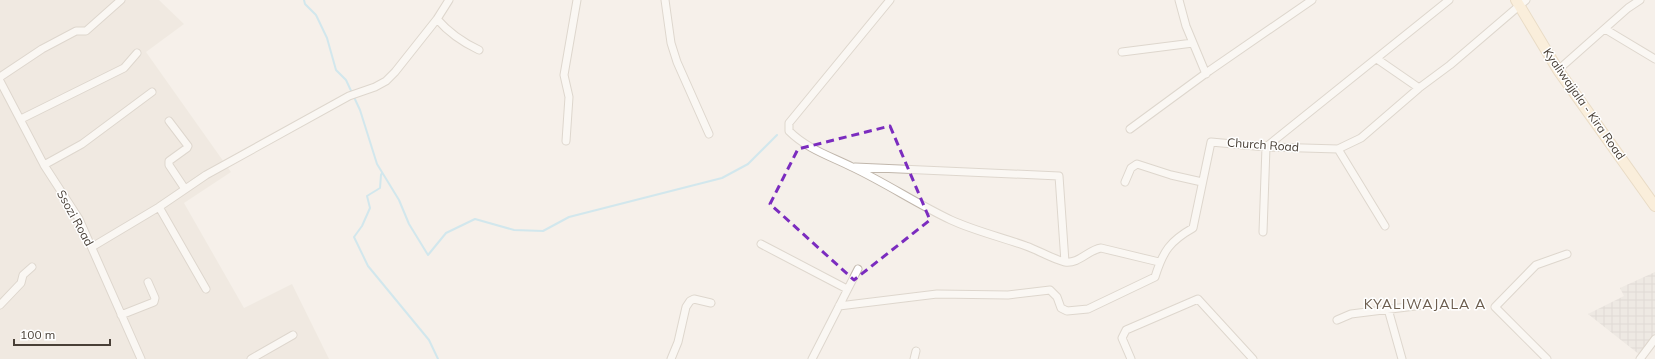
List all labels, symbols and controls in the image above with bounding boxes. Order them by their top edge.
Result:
street label: Kyaliwajjala - Kira Road [1540,45,1629,162]
street label: Church Road [1227,135,1299,154]
street label: Ssozi Road [54,187,97,248]
district label: KYALIWAJALA A [1364,295,1486,313]
scale bar [14,321,110,347]
text: 100 m [20,327,55,342]

